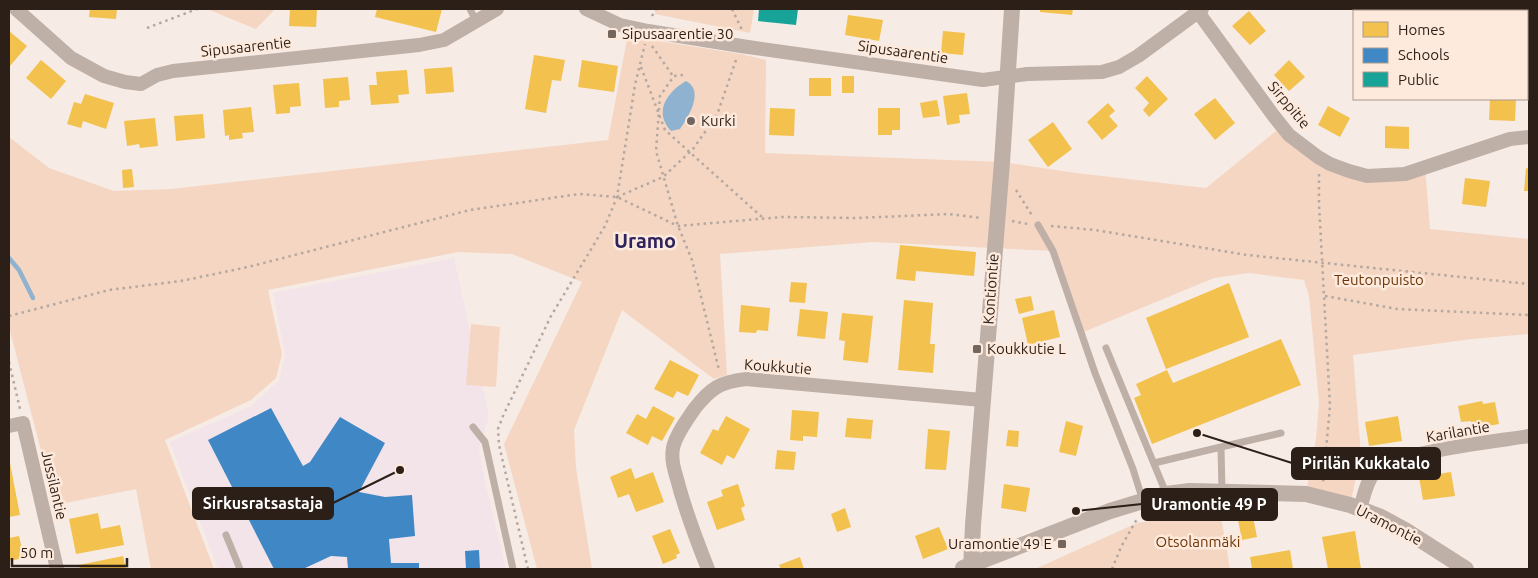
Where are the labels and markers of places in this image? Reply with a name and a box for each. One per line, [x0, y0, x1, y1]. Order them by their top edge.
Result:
place label: Sipusaarentie 30 [622, 25, 733, 42]
marker: Sipusaarentie 30 [606, 28, 618, 40]
place label: Kurki [701, 112, 736, 129]
marker: Kurki [685, 115, 697, 127]
place label: Koukkutie L [987, 340, 1066, 357]
marker: Koukkutie L [971, 343, 983, 355]
callout: Pirilän Kukkatalo [1292, 448, 1440, 479]
callout: Sirkusratsastaja [193, 488, 333, 519]
callout: Uramontie 49 P [1142, 489, 1277, 520]
place label: Uramontie 49 E [948, 535, 1052, 552]
marker: Uramontie 49 E [1056, 538, 1068, 550]

